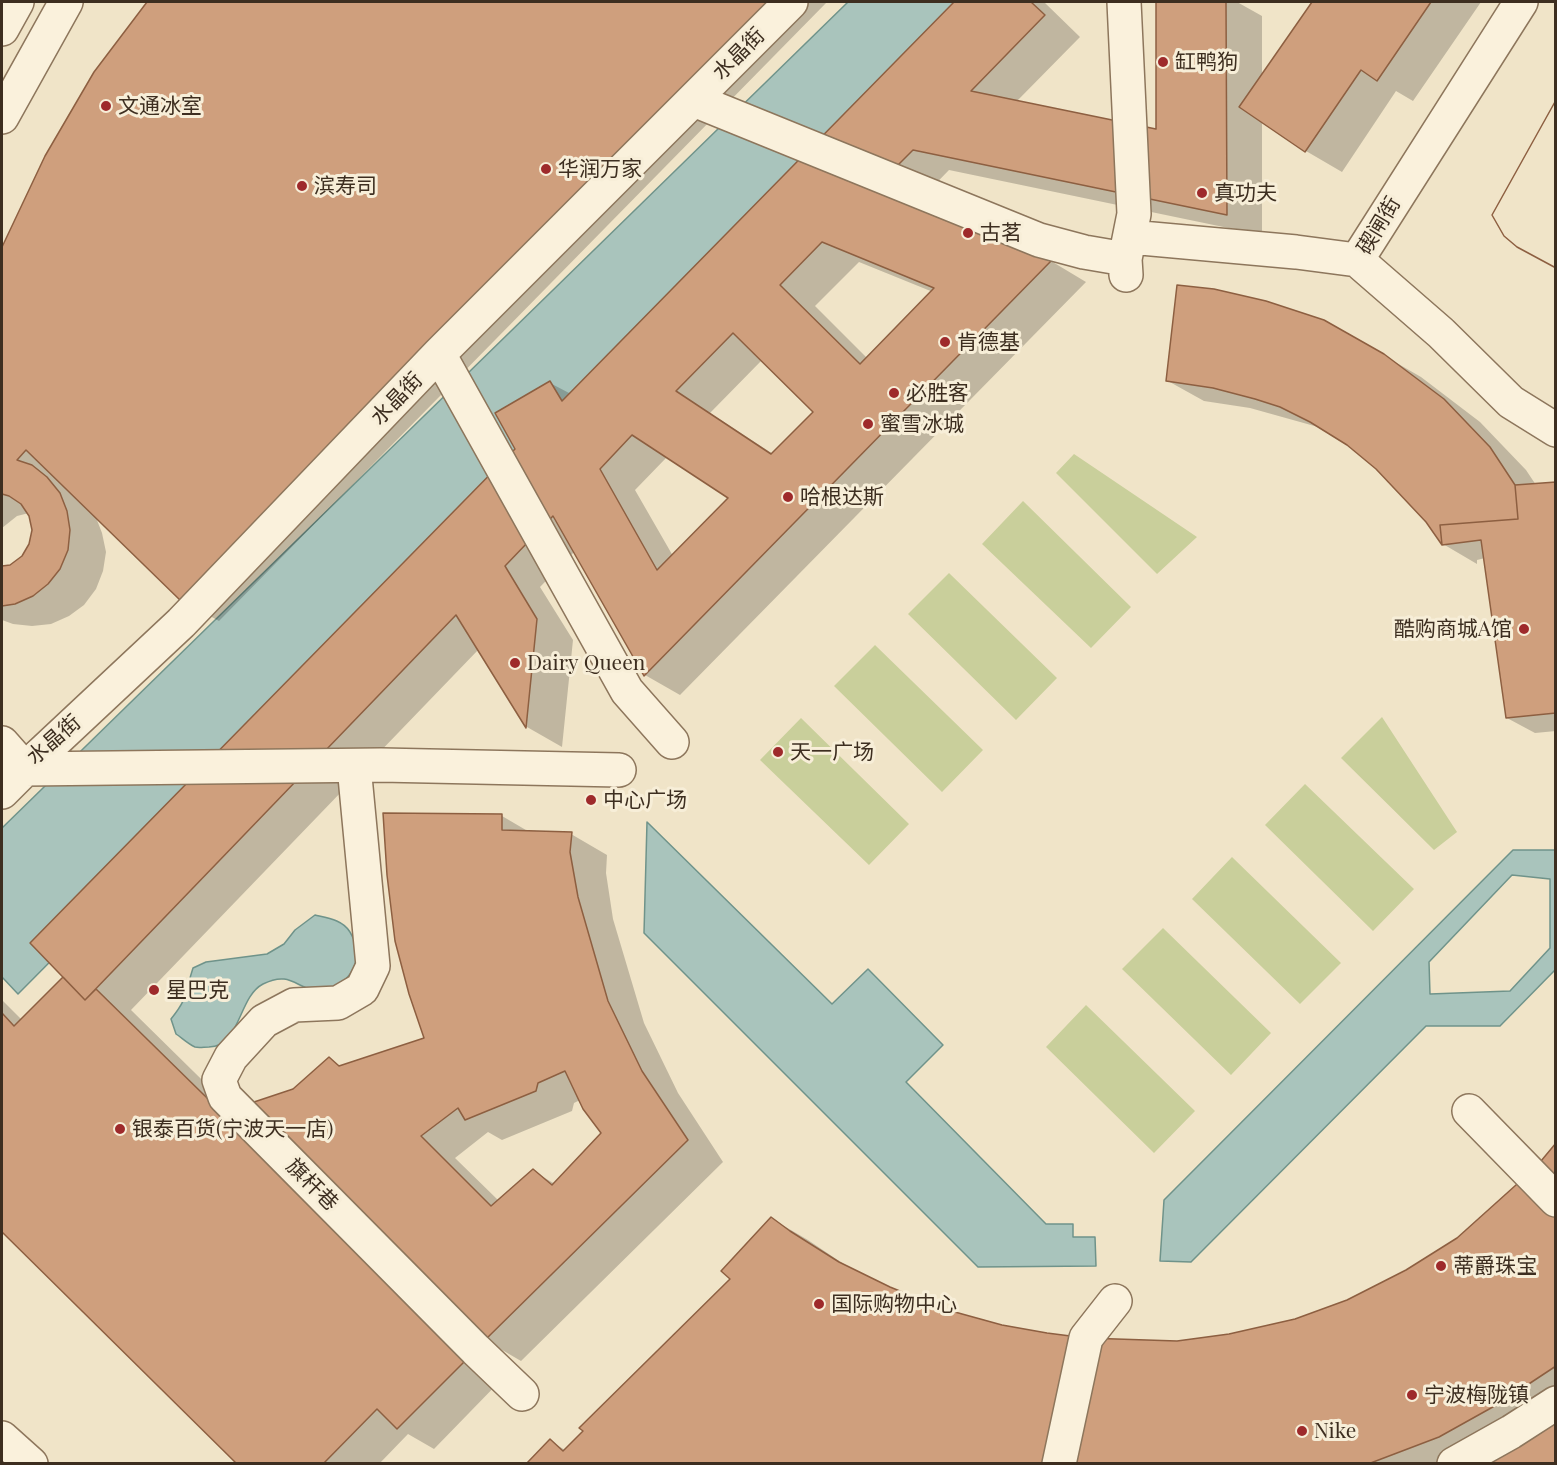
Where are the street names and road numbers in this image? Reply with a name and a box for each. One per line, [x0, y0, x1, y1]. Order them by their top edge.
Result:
street label: 水晶街 [708, 23, 770, 85]
street label: 碶闸街 [1352, 193, 1406, 259]
street label: 水晶街 [366, 368, 428, 430]
street label: 水晶街 [22, 710, 86, 770]
street label: 旗杆巷 [281, 1154, 343, 1216]

